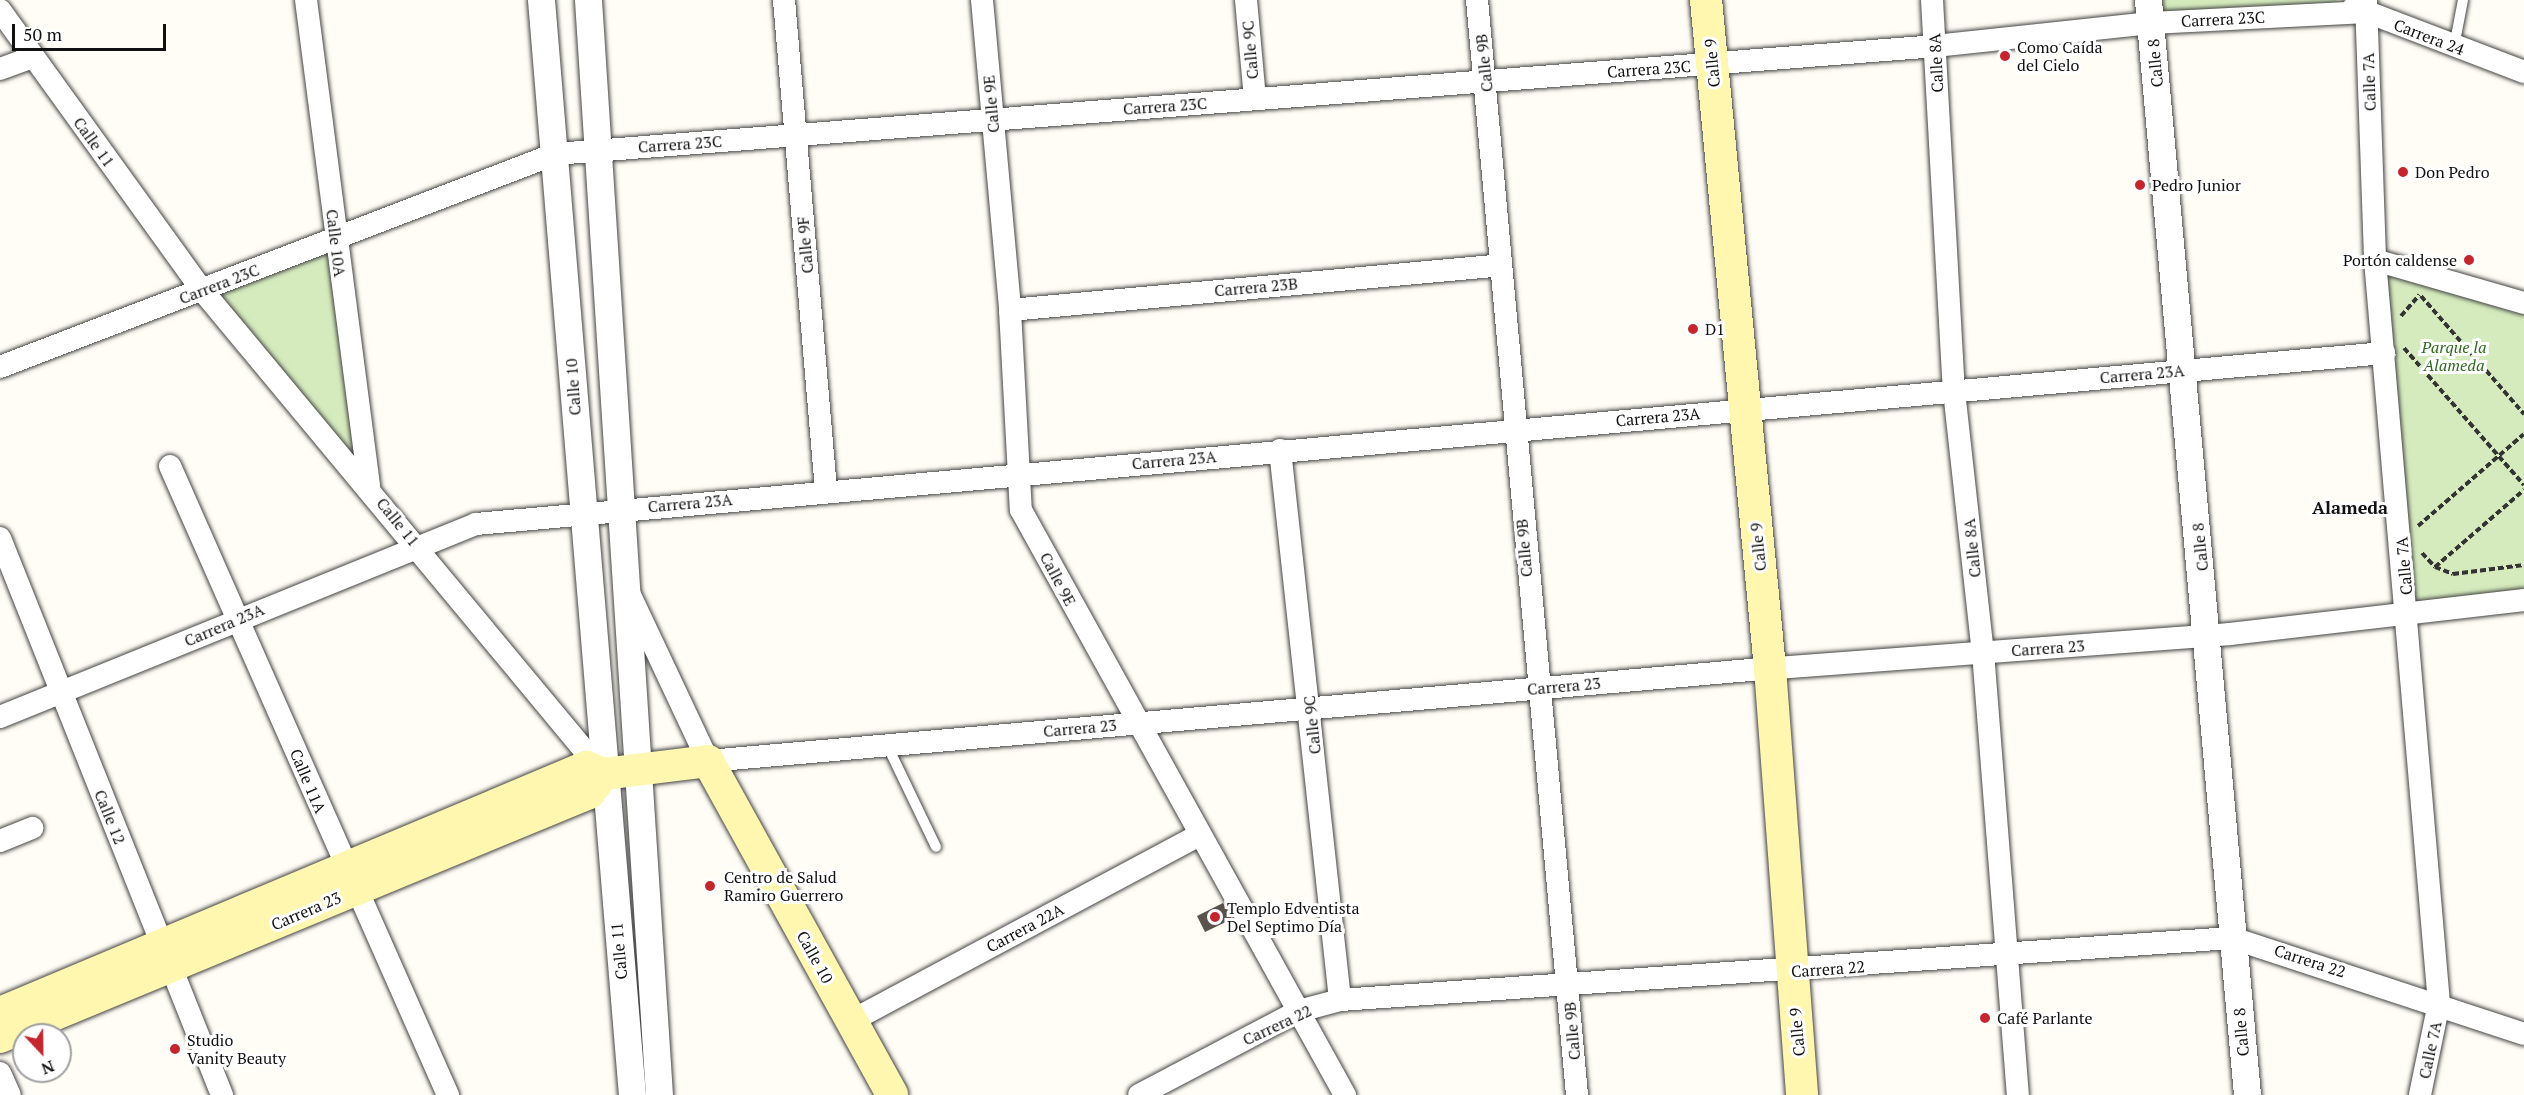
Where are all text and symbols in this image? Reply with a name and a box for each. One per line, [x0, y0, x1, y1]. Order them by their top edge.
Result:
street label: Carrera 23C [2180, 7, 2266, 31]
scale bar [15, 12, 170, 50]
street label: Carrera 24 [2391, 15, 2467, 59]
street label: Calle 9C [1238, 20, 1262, 80]
text: 50 m [23, 22, 62, 46]
street label: Calle 9B [1471, 33, 1497, 93]
street label: Calle 8A [1925, 33, 1947, 93]
place label: Como Caída del Cielo [2017, 37, 2102, 75]
street label: Calle 9 [1700, 38, 1724, 88]
street label: Calle 8 [2143, 38, 2167, 88]
marker: Como Caída del Cielo [1998, 49, 2012, 63]
street label: Calle 7A [2358, 52, 2380, 112]
street label: Carrera 23C [1606, 56, 1692, 82]
street label: Calle 9E [979, 74, 1003, 134]
street label: Carrera 23C [1122, 93, 1208, 119]
street label: Calle 11 [69, 113, 119, 171]
street label: Carrera 23C [637, 131, 723, 157]
place label: Don Pedro [2415, 162, 2490, 182]
marker: Don Pedro [2396, 165, 2410, 179]
place label: Pedro Junior [2152, 175, 2241, 195]
marker: Pedro Junior [2133, 178, 2147, 192]
street label: Calle 10A [322, 208, 350, 278]
street label: Calle 9F [793, 216, 817, 274]
place label: Portón caldense [2343, 250, 2457, 270]
marker: Portón caldense [2462, 253, 2476, 267]
street label: Carrera 23C [176, 260, 262, 308]
street label: Carrera 23B [1213, 274, 1299, 300]
place label: D1 [1705, 319, 1725, 339]
marker: D1 [1686, 322, 1700, 336]
park label: Parque la Alameda [2422, 337, 2486, 375]
street label: Calle 10 [561, 358, 585, 416]
street label: Carrera 23A [2099, 361, 2185, 387]
street label: Carrera 23A [1615, 404, 1701, 430]
street label: Carrera 23A [1131, 447, 1217, 473]
street label: Carrera 23A [647, 490, 733, 516]
street label: Calle 11 [373, 494, 423, 550]
district label: Alameda [2312, 496, 2388, 518]
street label: Calle 8A [1959, 517, 1985, 579]
street label: Calle 9B [1512, 518, 1536, 578]
street label: Calle 9 [1746, 522, 1770, 572]
street label: Calle 8 [2188, 522, 2212, 572]
street label: Calle 7A [2392, 536, 2416, 596]
street label: Calle 9E [1036, 549, 1080, 609]
street label: Carrera 23A [181, 600, 267, 650]
street label: Carrera 23 [2010, 636, 2086, 660]
street label: Carrera 23 [1526, 673, 1602, 699]
street label: Calle 9C [1299, 695, 1325, 755]
street label: Carrera 23 [1042, 715, 1118, 741]
street label: Calle 11A [286, 746, 330, 816]
street label: Calle 12 [90, 787, 130, 847]
place label: Centro de Salud Ramiro Guerrero [724, 867, 843, 905]
marker: Centro de Salud Ramiro Guerrero [701, 877, 719, 895]
street label: Carrera 23 [268, 888, 344, 934]
place label: Templo Edventista Del Septimo Día [1227, 898, 1360, 936]
street label: Carrera 22A [983, 900, 1067, 956]
marker: Templo Edventista Del Septimo Día [1208, 910, 1222, 924]
street label: Calle 11 [607, 922, 631, 980]
street label: Calle 10 [793, 927, 837, 987]
street label: Carrera 22 [2272, 940, 2348, 982]
street label: Carrera 22 [1790, 957, 1866, 981]
street label: Carrera 22 [1239, 1001, 1315, 1049]
street label: Calle 9B [1560, 1001, 1584, 1061]
street label: Calle 9 [1785, 1007, 1809, 1057]
street label: Calle 8 [2229, 1007, 2253, 1057]
place label: Café Parlante [1997, 1008, 2093, 1028]
marker: Café Parlante [1978, 1011, 1992, 1025]
street label: Calle 7A [2415, 1019, 2445, 1081]
north arrow [12, 1023, 72, 1083]
place label: Studio Vanity Beauty [187, 1030, 286, 1068]
marker: Studio Vanity Beauty [168, 1042, 182, 1056]
text: N [38, 1055, 58, 1080]

